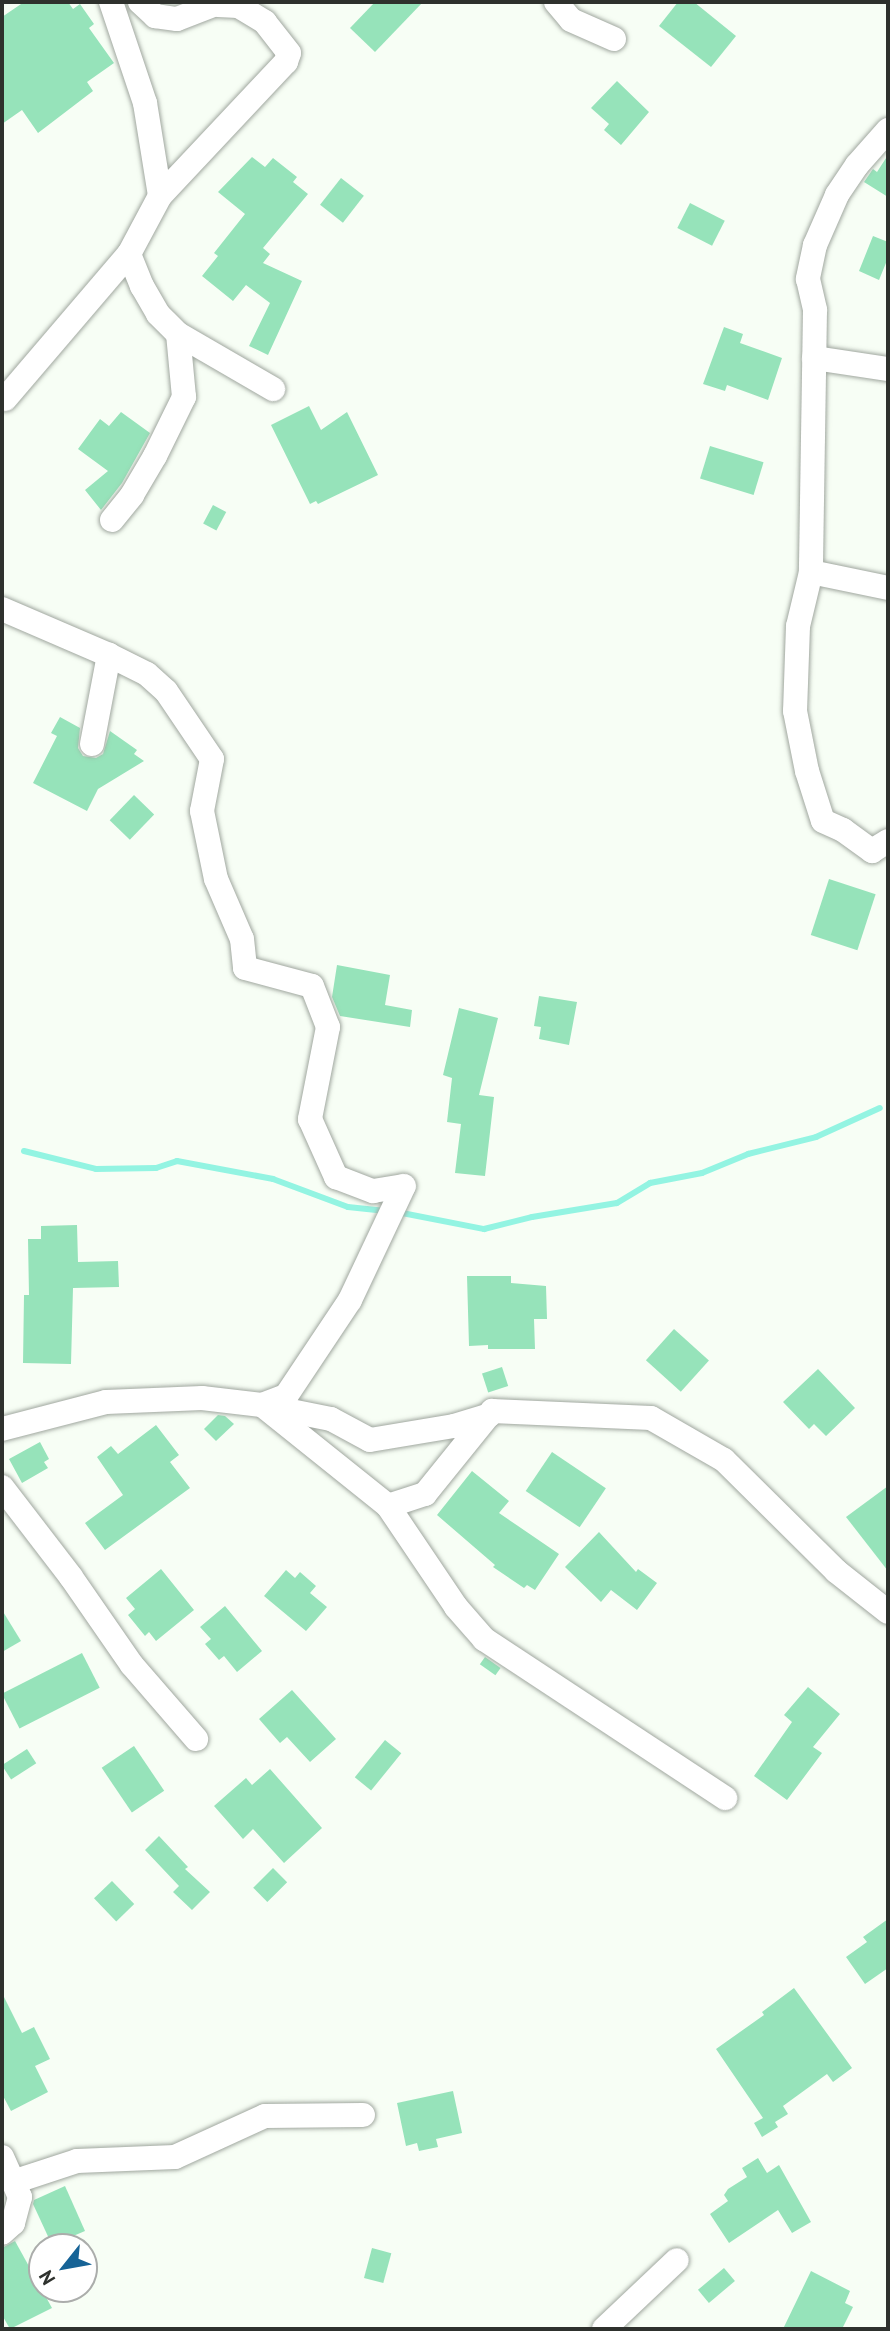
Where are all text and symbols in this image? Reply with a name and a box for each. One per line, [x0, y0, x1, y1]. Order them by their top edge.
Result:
north arrow [28, 2233, 98, 2303]
text: N [33, 2266, 60, 2289]

